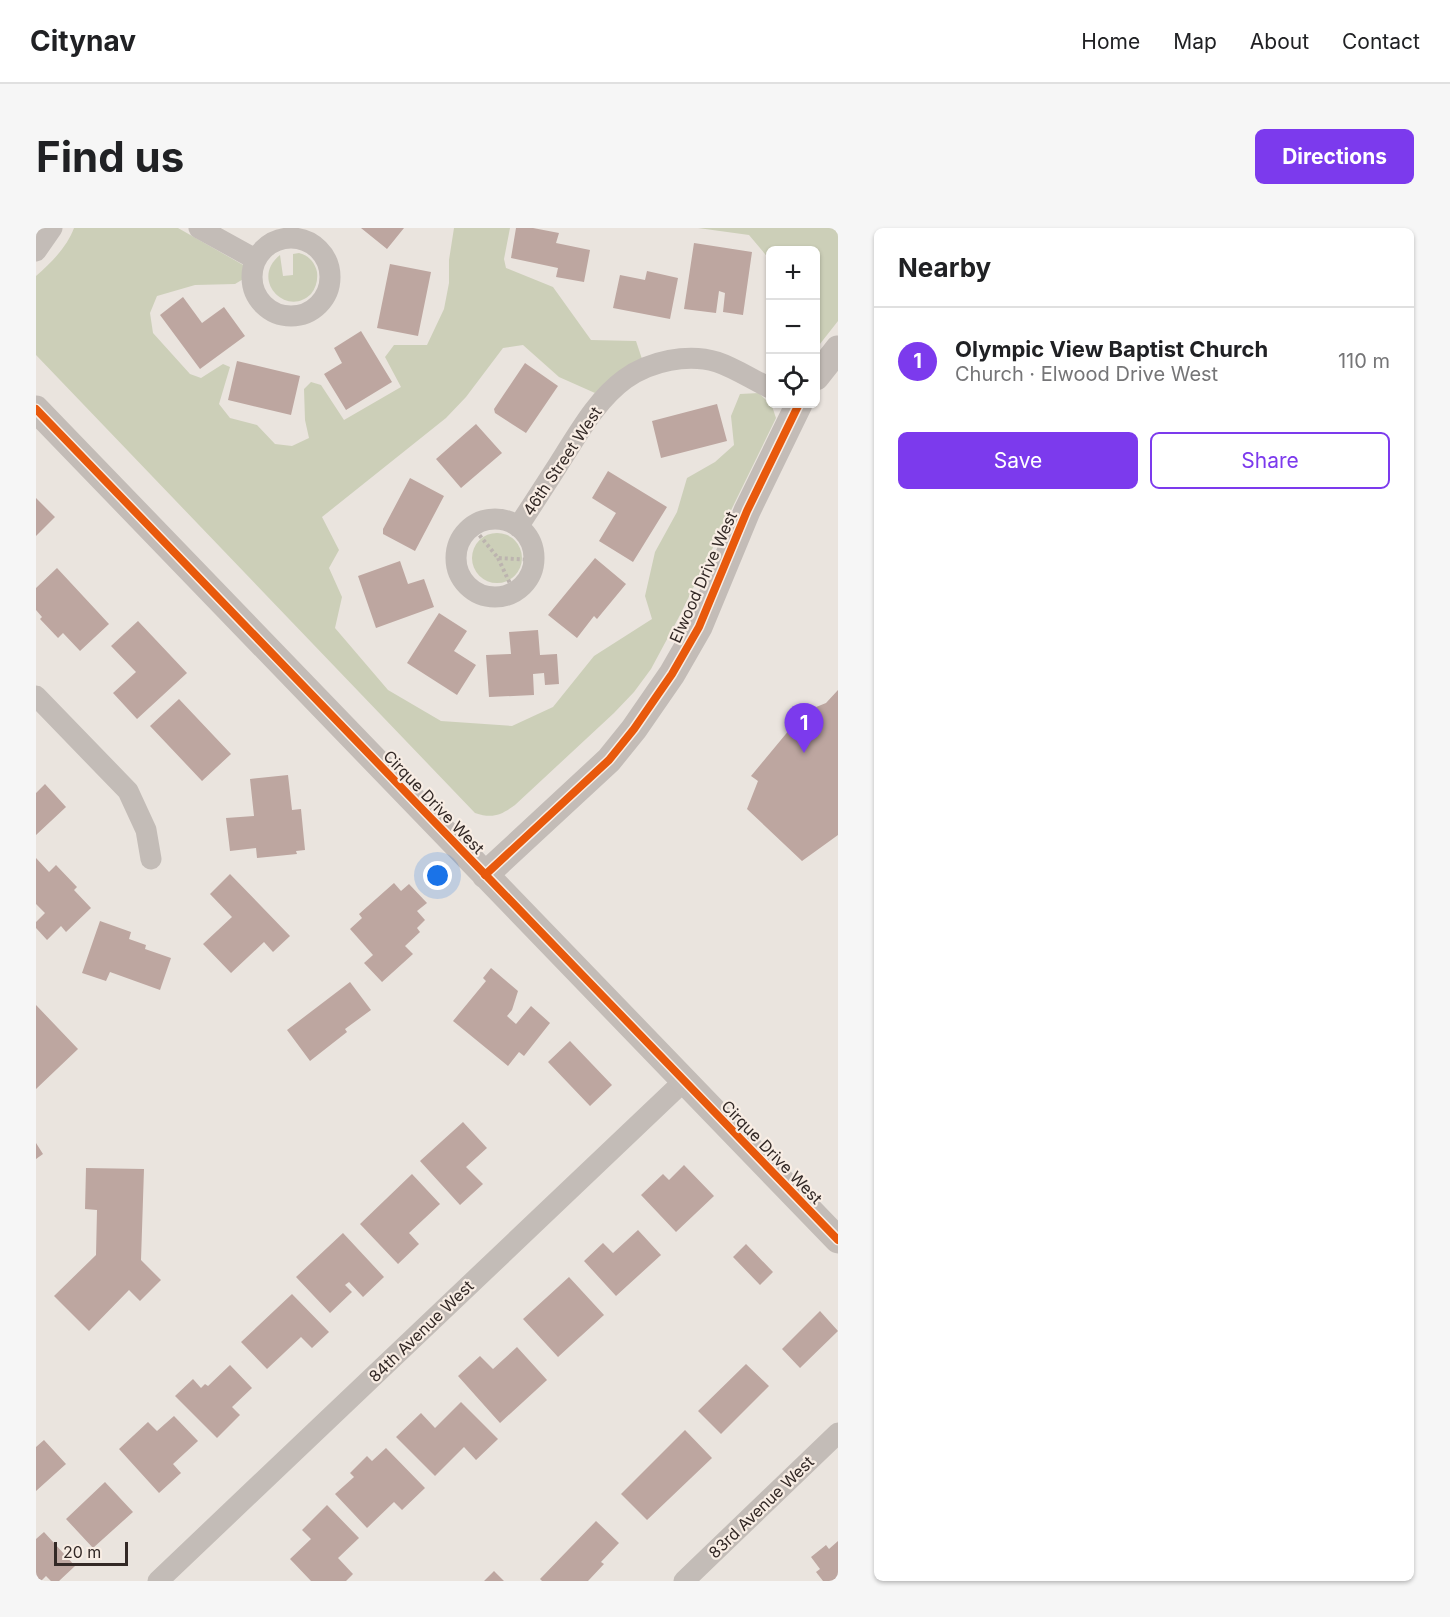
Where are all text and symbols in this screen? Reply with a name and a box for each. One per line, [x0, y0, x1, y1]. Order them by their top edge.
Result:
text: Citynav [30, 24, 136, 58]
text: Home [1081, 29, 1140, 54]
text: Map [1173, 29, 1217, 54]
text: About [1250, 29, 1309, 54]
text: Contact [1342, 29, 1420, 54]
button: Directions [1255, 129, 1414, 184]
text: Find us [36, 131, 184, 182]
map controls [766, 246, 820, 408]
button: + [766, 246, 820, 300]
text: Nearby [898, 252, 991, 283]
button: − [766, 300, 820, 354]
text: Olympic View Baptist Church [955, 336, 1268, 362]
text: 1 [913, 349, 922, 373]
text: 110 m [1338, 349, 1390, 373]
button: locate [766, 354, 820, 408]
text: Church · Elwood Drive West [955, 362, 1218, 386]
street label: 46th Street West [518, 403, 606, 519]
button: Save [898, 432, 1138, 489]
button: Share [1150, 432, 1390, 489]
street label: Elwood Drive West [665, 508, 741, 646]
pin: 1 [784, 704, 824, 753]
street label: Cirque Drive West [379, 746, 489, 858]
your location [423, 861, 452, 890]
street label: Cirque Drive West [717, 1096, 827, 1208]
street label: 84th Avenue West [364, 1276, 478, 1386]
street label: 83rd Avenue West [704, 1452, 818, 1562]
scale bar [54, 1539, 128, 1566]
text: 20 m [63, 1542, 101, 1562]

